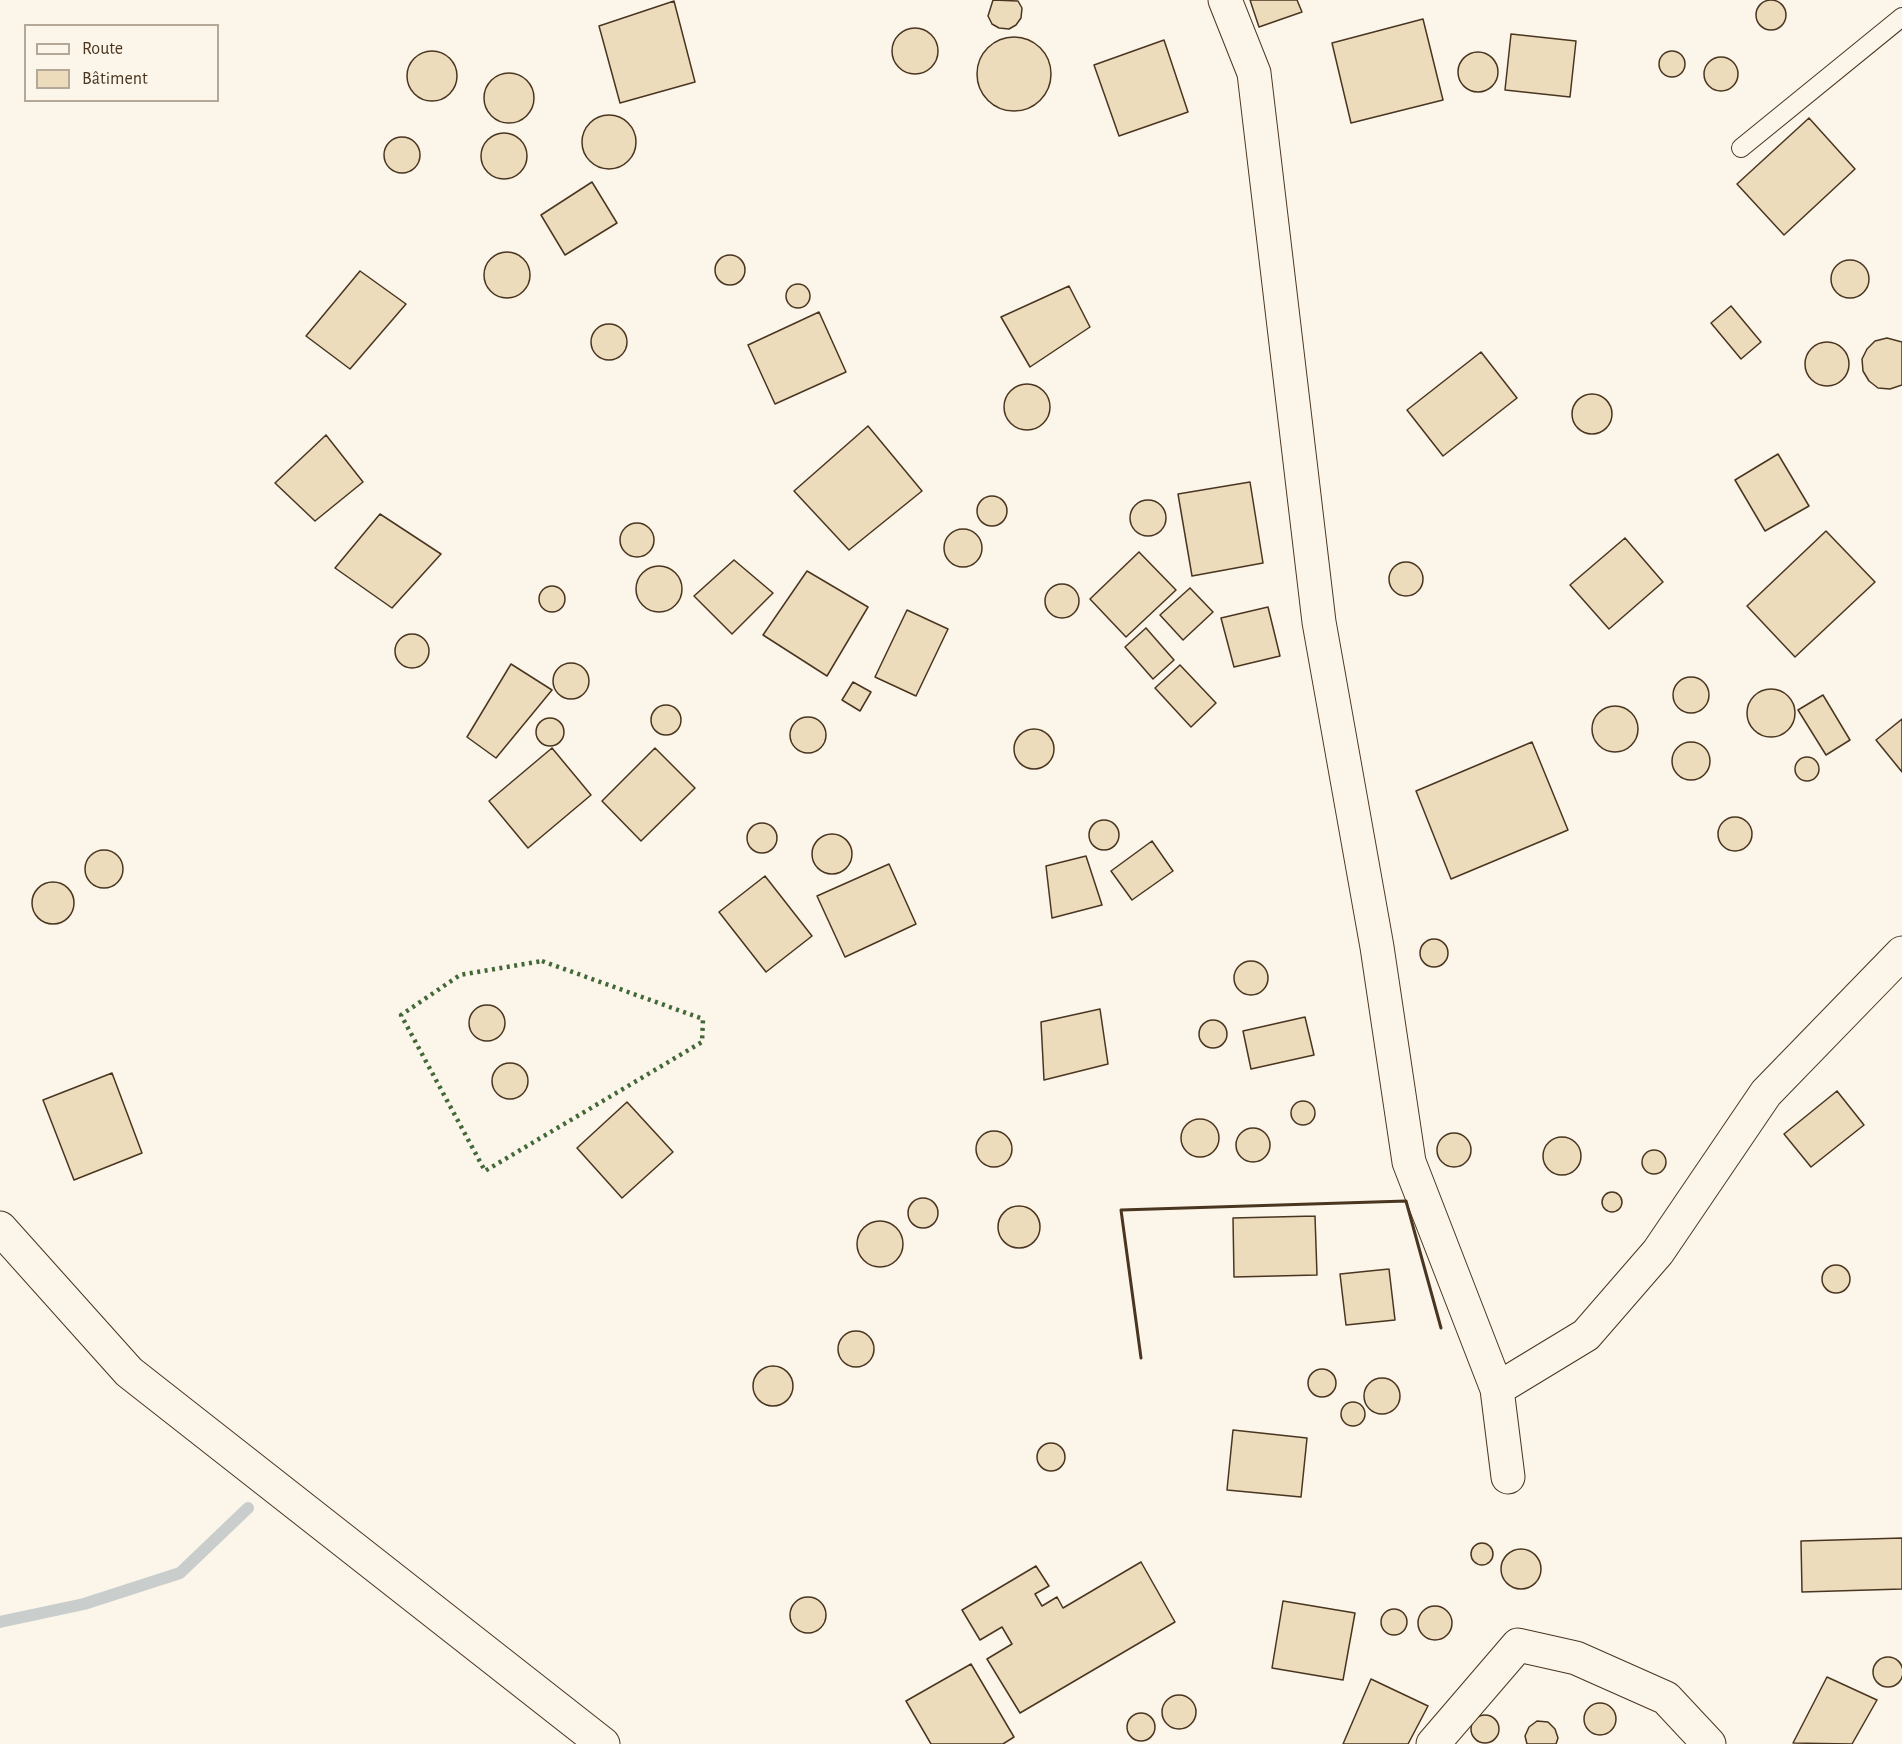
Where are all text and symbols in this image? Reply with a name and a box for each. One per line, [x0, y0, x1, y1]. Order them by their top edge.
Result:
legend [24, 24, 219, 102]
text: Route [82, 40, 123, 58]
text: Bâtiment [82, 70, 148, 88]

